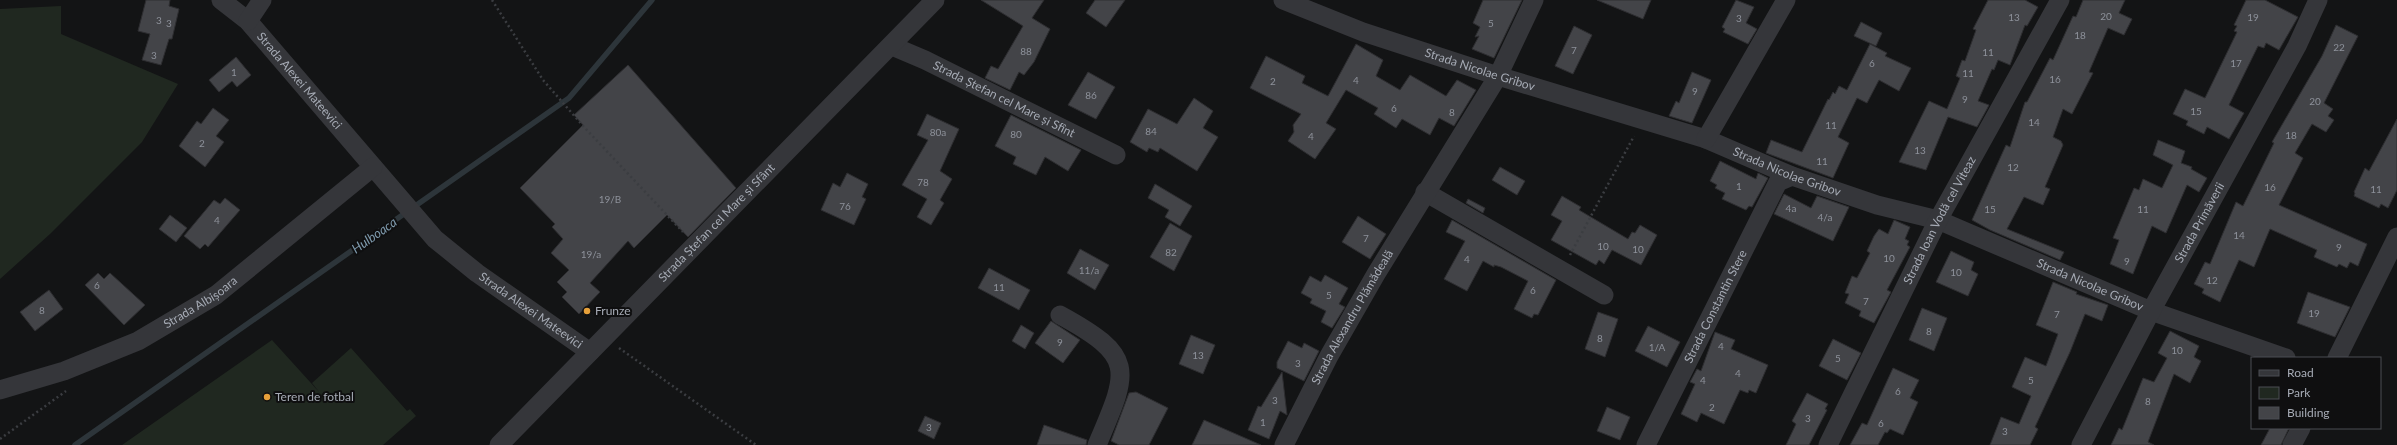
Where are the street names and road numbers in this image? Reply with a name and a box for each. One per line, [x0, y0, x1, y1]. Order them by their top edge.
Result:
street label: Strada Alexei Mateevici [254, 29, 345, 132]
street label: Strada Nicolae Gribov [1423, 45, 1538, 94]
street label: Strada Ștefan cel Mare și Sfînt [931, 57, 1078, 141]
street label: Strada Nicolae Gribov [1731, 144, 1844, 199]
street label: Strada Ioan Vodă cel Viteaz [1900, 153, 1979, 286]
street label: Strada Ștefan cel Mare și Sfânt [655, 160, 778, 285]
street label: Strada Primăverii [2171, 180, 2227, 265]
street label: Strada Alexandru Plămădeală [1308, 247, 1396, 387]
street label: Strada Constantin Stere [1680, 247, 1750, 365]
street label: Strada Nicolae Gribov [2034, 255, 2147, 314]
street label: Strada Alexei Mateevici [476, 269, 586, 352]
street label: Strada Albișoara [161, 273, 240, 331]

